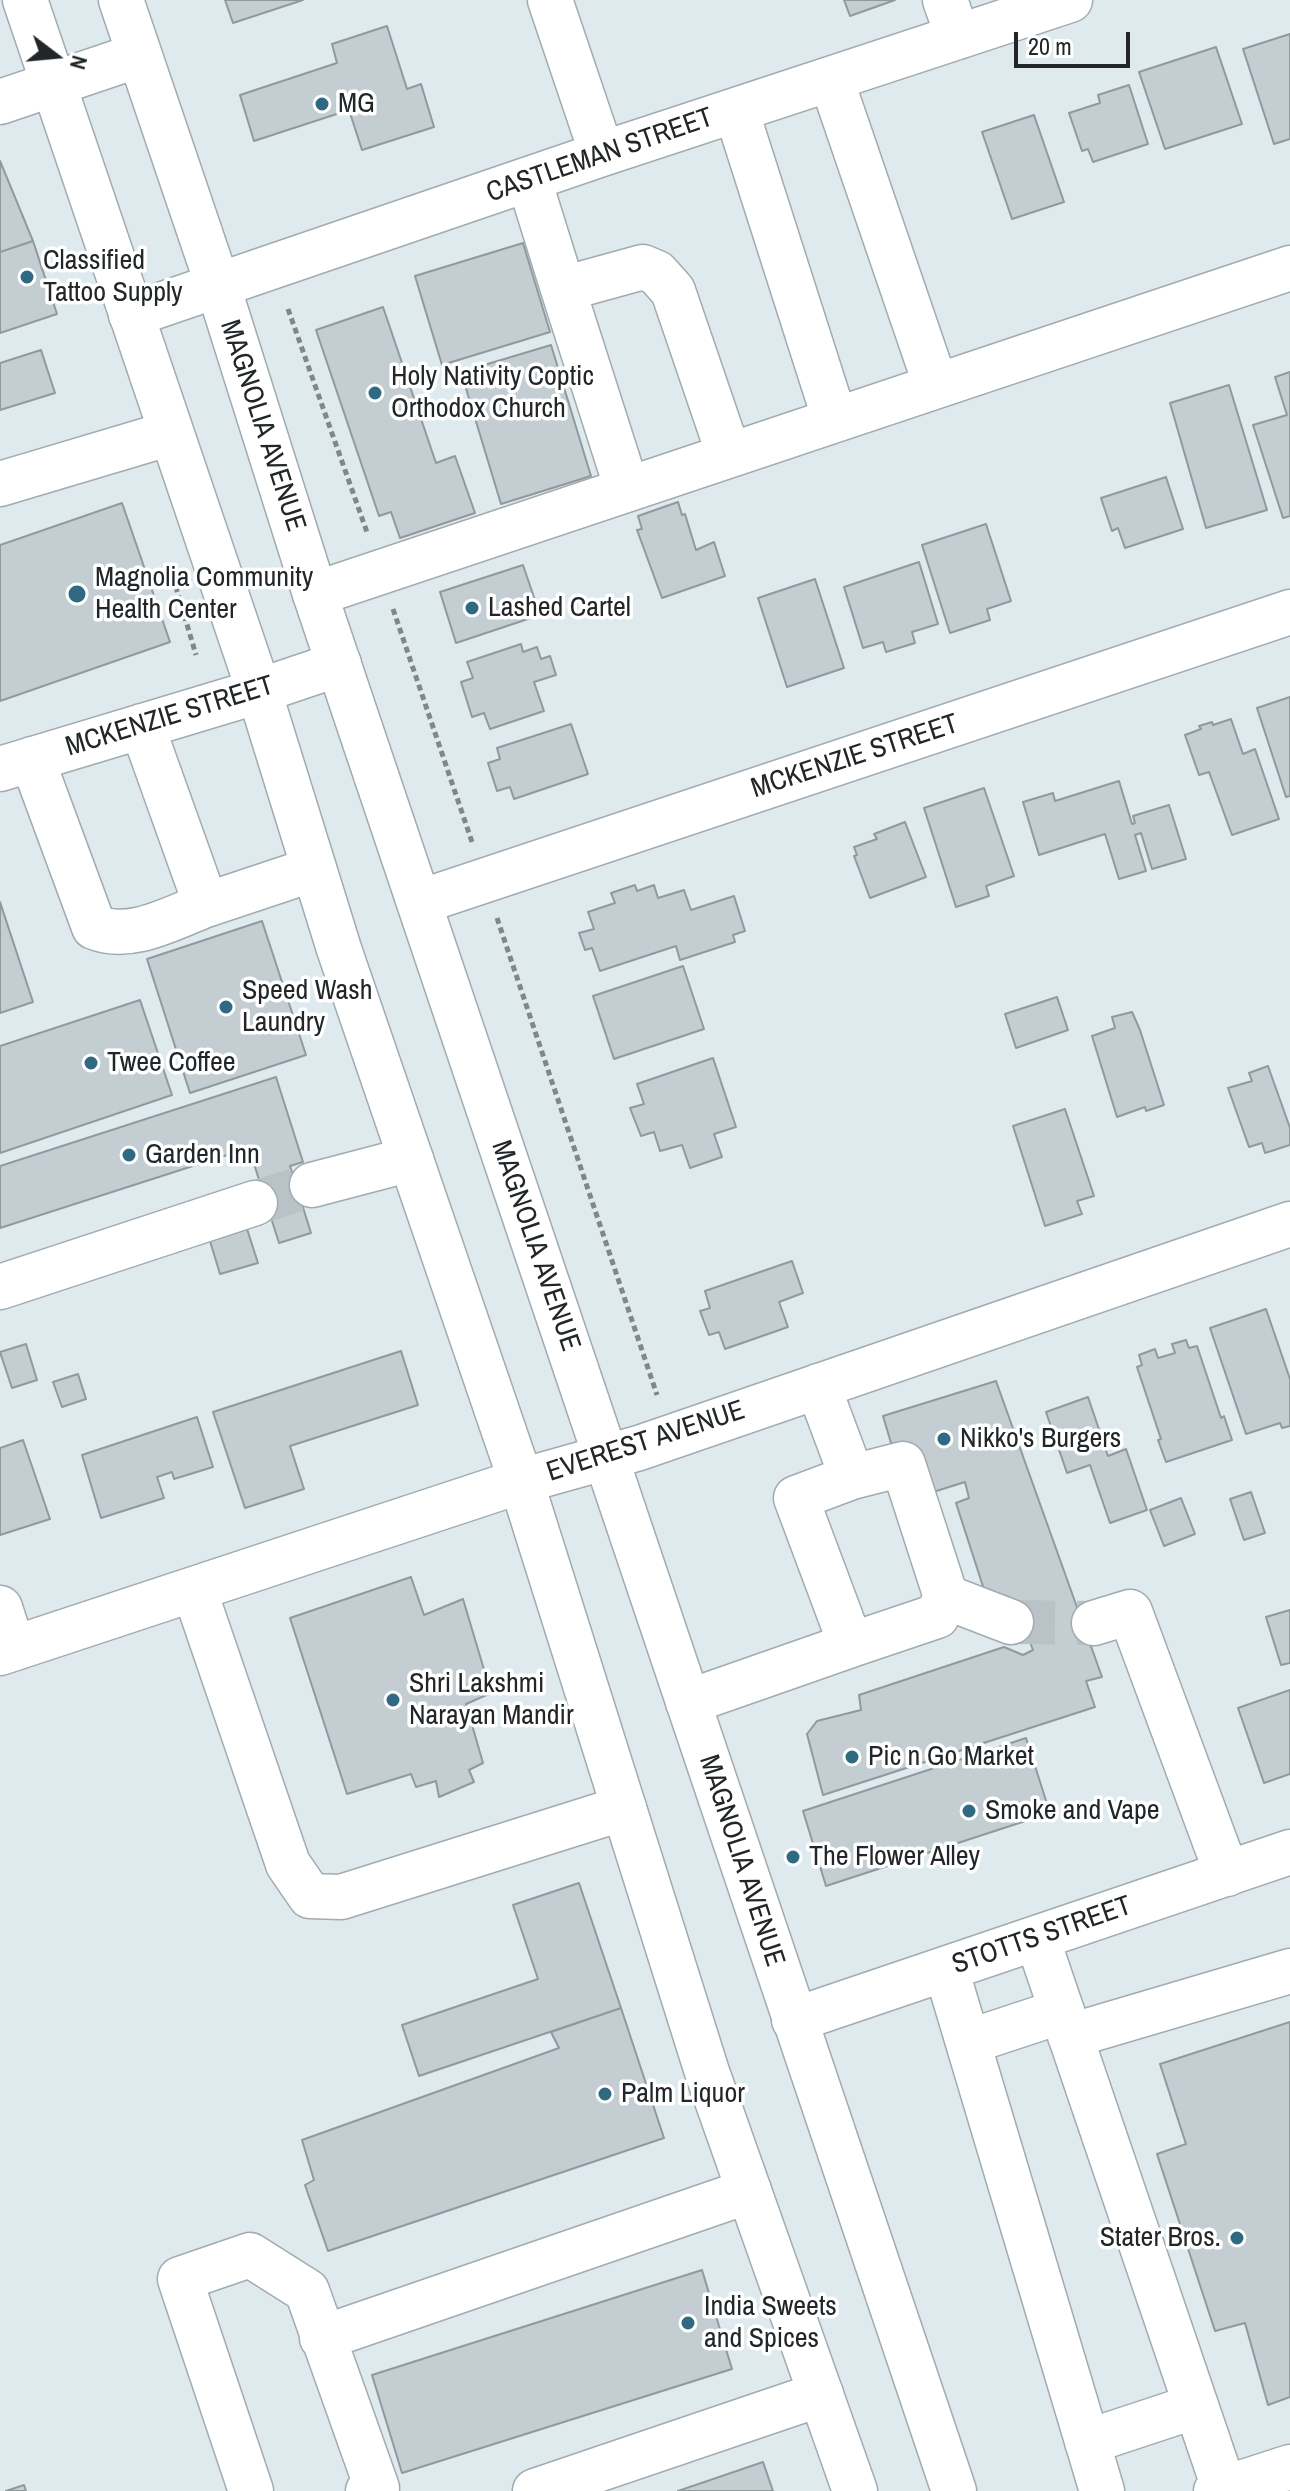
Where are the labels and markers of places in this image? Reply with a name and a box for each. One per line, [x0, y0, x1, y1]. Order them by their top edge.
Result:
place label: MG [338, 87, 375, 121]
marker: MG [313, 95, 331, 113]
place label: Classified Tattoo Supply [43, 244, 183, 310]
marker: Classified Tattoo Supply [18, 268, 36, 286]
place label: Holy Nativity Coptic Orthodox Church [391, 360, 594, 426]
marker: Holy Nativity Coptic Orthodox Church [366, 384, 384, 402]
place label: Magnolia Community Health Center [95, 561, 313, 627]
marker: Magnolia Community Health Center [66, 583, 88, 605]
place label: Lashed Cartel [488, 591, 631, 625]
marker: Lashed Cartel [463, 599, 481, 617]
place label: Speed Wash Laundry [242, 974, 373, 1040]
marker: Speed Wash Laundry [217, 998, 235, 1016]
place label: Twee Coffee [107, 1046, 236, 1080]
marker: Twee Coffee [82, 1054, 100, 1072]
place label: Garden Inn [145, 1138, 260, 1172]
marker: Garden Inn [120, 1146, 138, 1164]
place label: Nikko's Burgers [960, 1422, 1121, 1456]
marker: Nikko's Burgers [935, 1430, 953, 1448]
place label: Shri Lakshmi Narayan Mandir [409, 1667, 574, 1733]
marker: Shri Lakshmi Narayan Mandir [384, 1691, 402, 1709]
place label: Pic n Go Market [868, 1740, 1034, 1774]
marker: Pic n Go Market [843, 1748, 861, 1766]
place label: Smoke and Vape [985, 1794, 1159, 1828]
marker: Smoke and Vape [960, 1802, 978, 1820]
place label: The Flower Alley [809, 1840, 980, 1874]
marker: The Flower Alley [784, 1848, 802, 1866]
place label: Palm Liquor [621, 2077, 745, 2111]
marker: Palm Liquor [596, 2085, 614, 2103]
place label: Stater Bros. [1100, 2221, 1221, 2255]
marker: Stater Bros. [1228, 2229, 1246, 2247]
place label: India Sweets and Spices [704, 2290, 837, 2356]
marker: India Sweets and Spices [679, 2314, 697, 2332]

